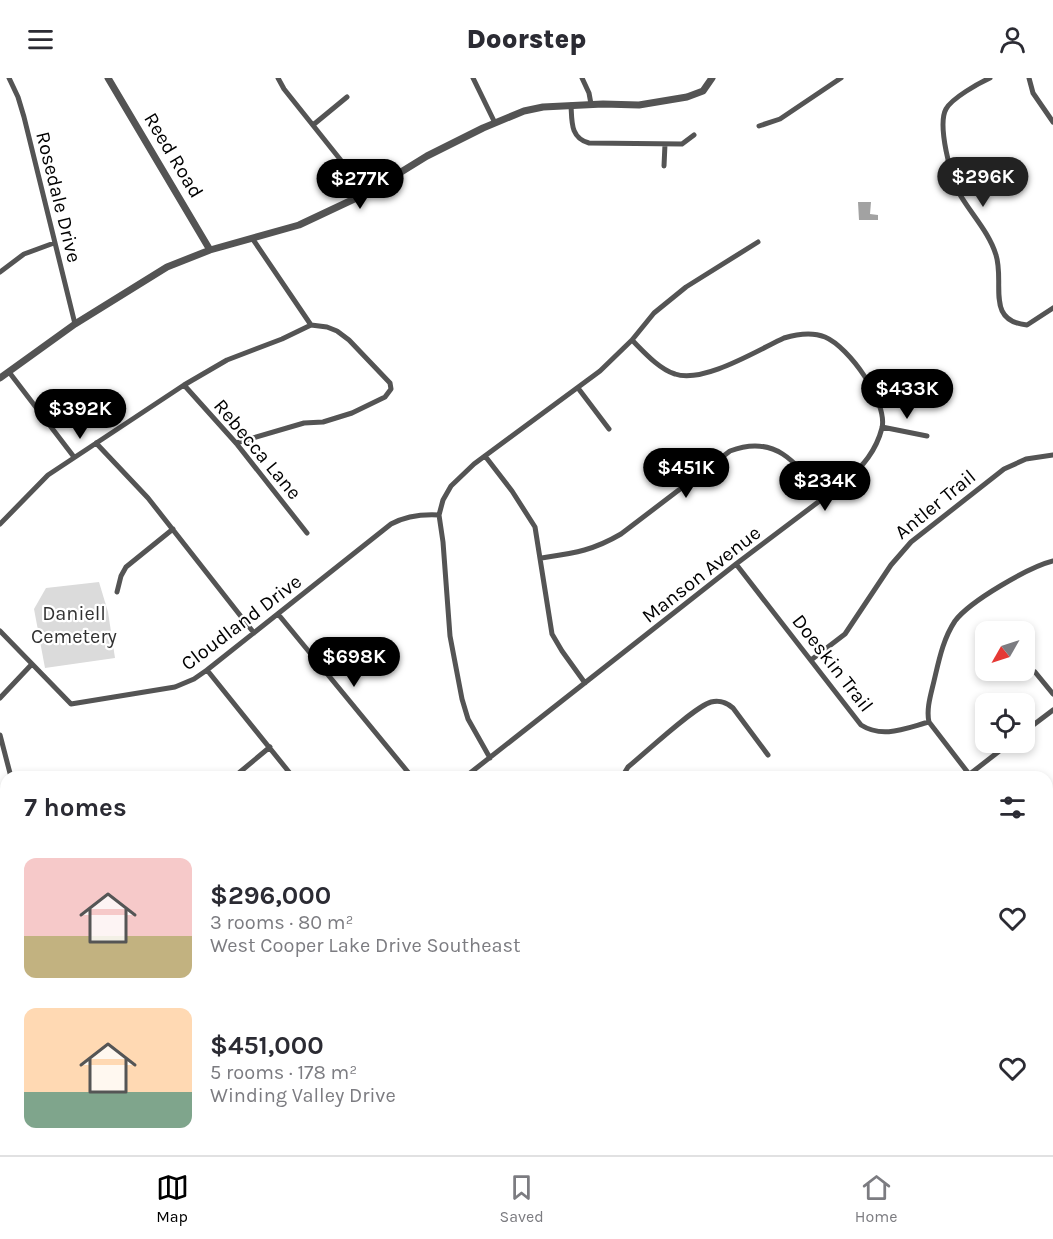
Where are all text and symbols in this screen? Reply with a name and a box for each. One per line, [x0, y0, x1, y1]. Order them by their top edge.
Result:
icon: menu [24, 23, 57, 56]
text: Doorstep [467, 23, 586, 55]
icon: person [996, 23, 1029, 56]
street label: Reed Road [139, 108, 208, 202]
street label: Rosedale Drive [31, 129, 86, 265]
pin: $296K [941, 157, 1025, 208]
pin: $277K [318, 159, 402, 210]
text: $296K [951, 165, 1015, 188]
text: $277K [331, 167, 389, 190]
pin: $433K [865, 369, 949, 420]
text: $433K [875, 377, 939, 400]
pin: $392K [38, 389, 122, 440]
street label: Rebecca Lane [209, 395, 306, 504]
text: $392K [48, 397, 112, 420]
pin: $451K [644, 448, 728, 499]
text: $451K [657, 456, 715, 479]
pin: $234K [783, 461, 867, 512]
street label: Antler Trail [890, 465, 980, 544]
text: $234K [793, 469, 857, 492]
street label: Manson Avenue [637, 521, 765, 628]
street label: Cloudland Drive [177, 570, 306, 675]
park label: Daniell Cemetery [31, 602, 117, 648]
street label: Doeskin Trail [787, 610, 878, 717]
north arrow [975, 621, 1035, 681]
map controls [975, 621, 1035, 753]
pin: $698K [312, 637, 396, 688]
text: $698K [322, 645, 386, 668]
button: locate [975, 693, 1035, 753]
icon: filters [996, 791, 1029, 824]
text: 7 homes [24, 792, 127, 823]
text: $296,000 [210, 880, 331, 911]
icon: home [72, 882, 144, 954]
icon: heart [996, 902, 1029, 935]
text: 3 rooms · 80 m² [210, 911, 354, 934]
text: West Cooper Lake Drive Southeast [210, 934, 521, 957]
text: $451,000 [210, 1030, 324, 1061]
icon: home [72, 1032, 144, 1104]
icon: heart [996, 1052, 1029, 1085]
text: 5 rooms · 178 m² [210, 1061, 357, 1084]
text: Winding Valley Drive [210, 1084, 396, 1107]
tab: Map [156, 1171, 189, 1226]
tab: Saved [500, 1171, 544, 1226]
tab: Home [855, 1171, 897, 1226]

